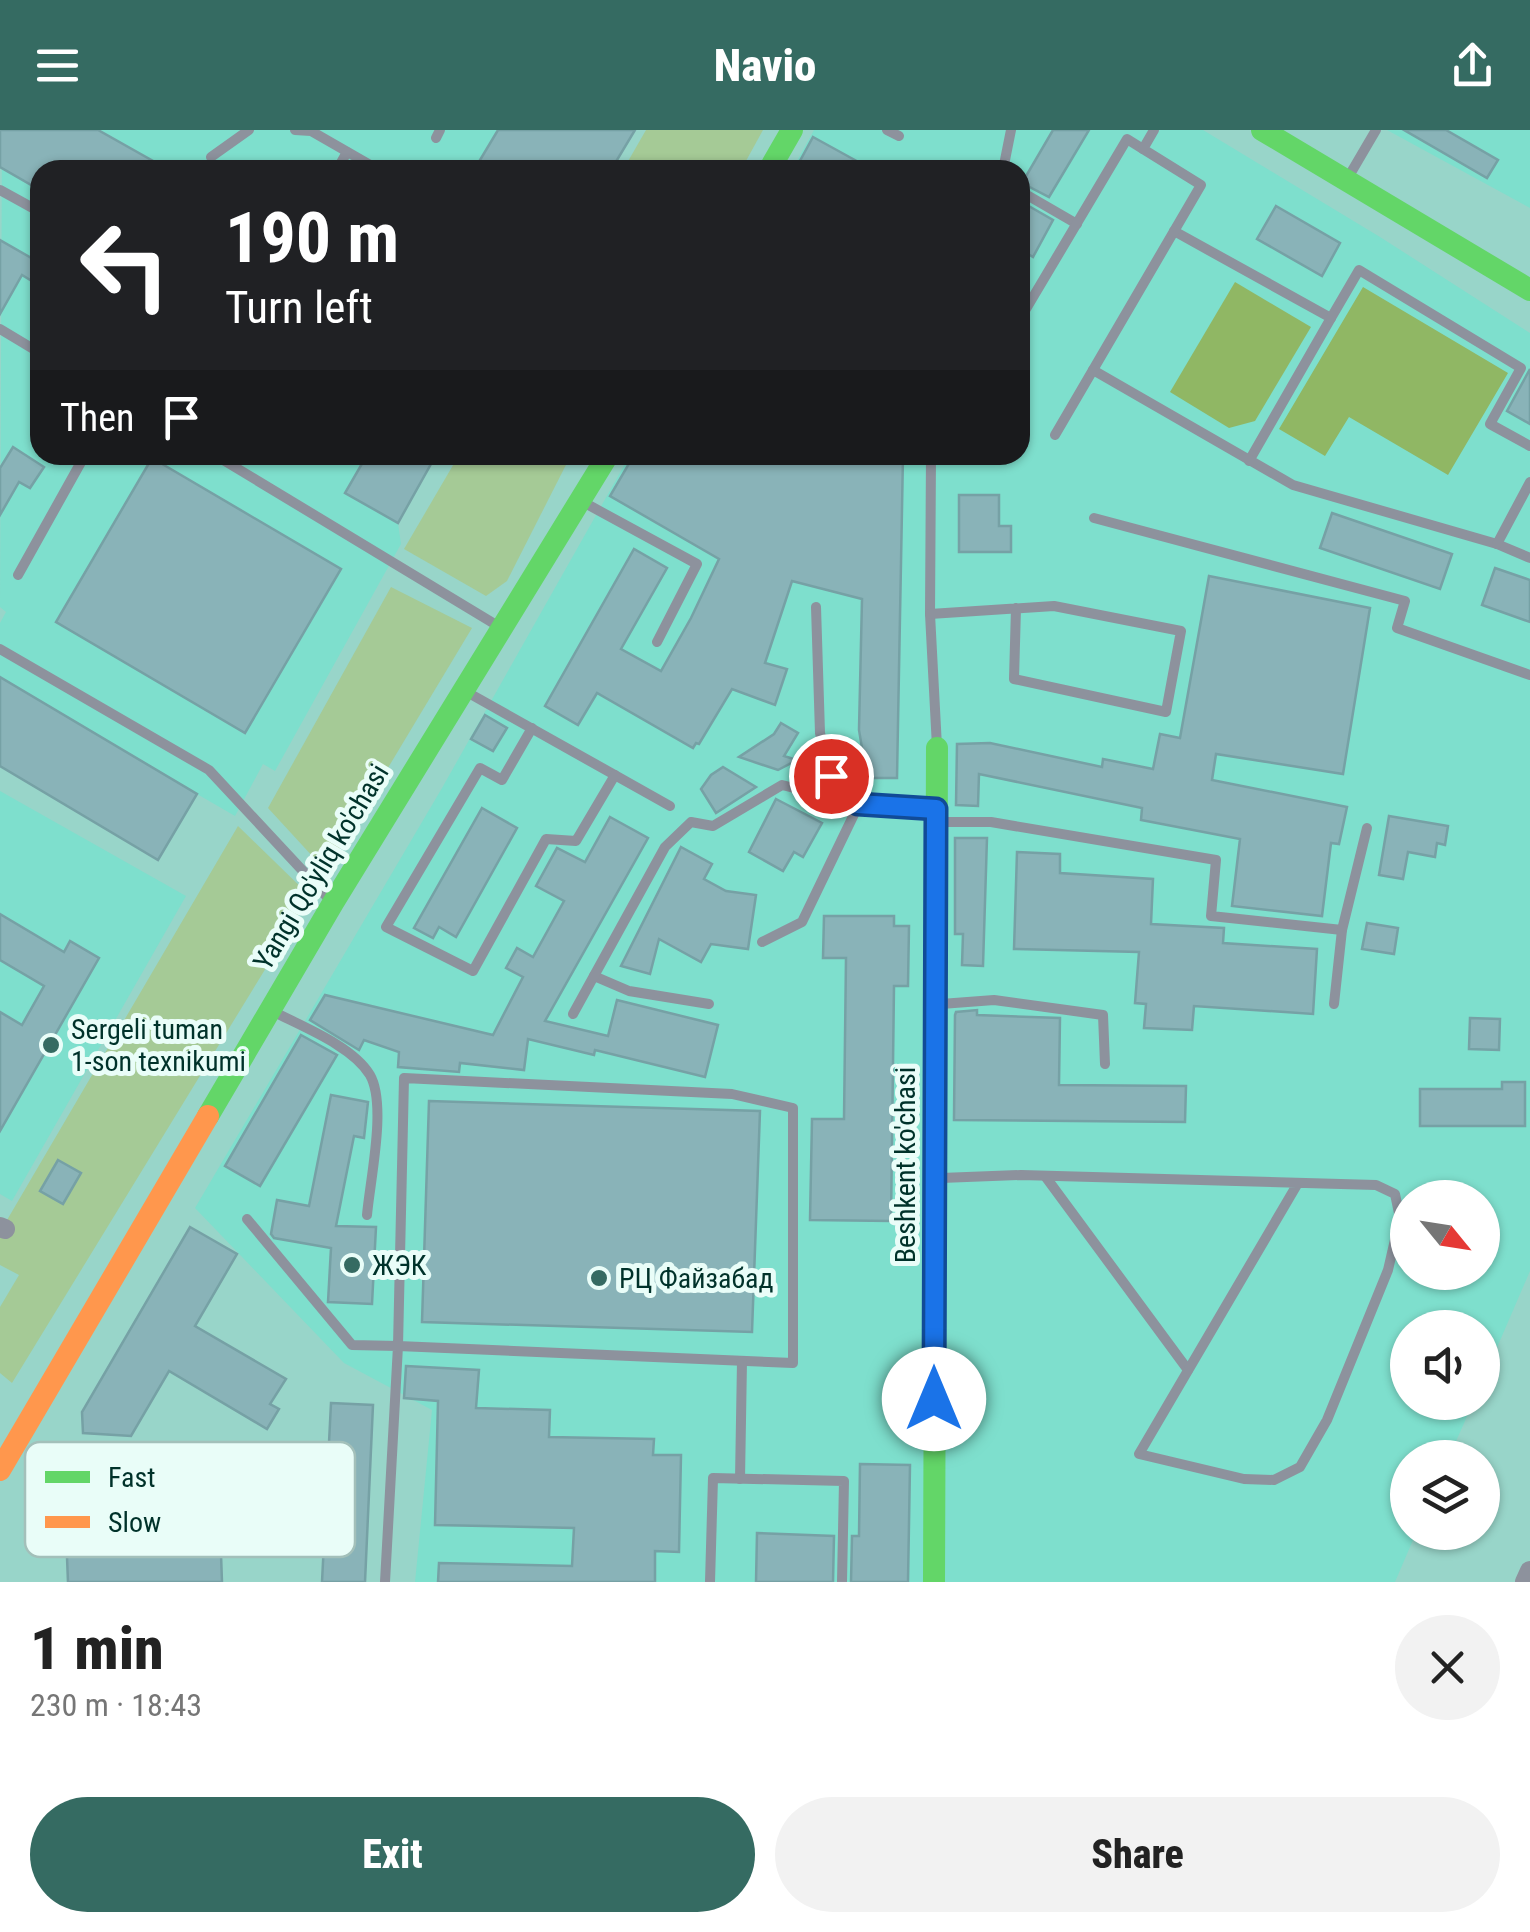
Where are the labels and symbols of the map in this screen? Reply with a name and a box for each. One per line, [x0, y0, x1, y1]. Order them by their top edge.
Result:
pin [789, 734, 874, 819]
street label: Yangi Qo'yliq ko'chasi [247, 758, 395, 976]
place label: Sergeli tuman 1-son texnikumi [71, 1013, 246, 1078]
marker: Sergeli tuman 1-son texnikumi [40, 1034, 62, 1056]
street label: Beshkent ko'chasi [889, 1067, 922, 1263]
north arrow [1390, 1180, 1500, 1290]
place label: ЖЭК [372, 1249, 427, 1282]
marker: ЖЭК [341, 1254, 363, 1276]
place label: РЦ Файзабад [619, 1262, 773, 1295]
marker: РЦ Файзабад [588, 1267, 610, 1289]
position arrow [882, 1347, 986, 1451]
legend [25, 1442, 355, 1557]
text: Fast [108, 1461, 155, 1494]
text: Slow [108, 1506, 161, 1539]

